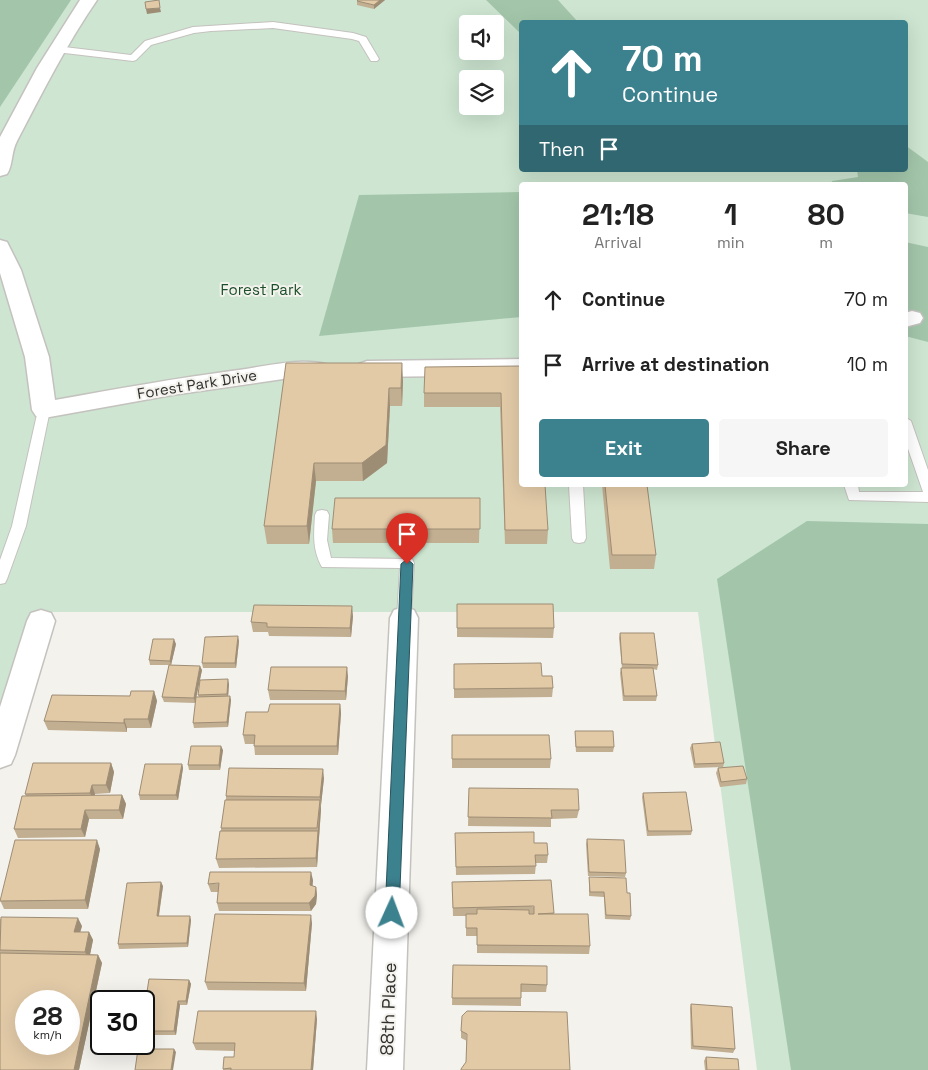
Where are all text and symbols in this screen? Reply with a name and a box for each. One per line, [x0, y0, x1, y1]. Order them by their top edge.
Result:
map controls [459, 15, 504, 115]
button: sound [459, 15, 504, 60]
text: 70 m [622, 37, 703, 81]
icon: ahead [539, 40, 604, 105]
button: layers [459, 70, 504, 115]
text: Continue [622, 80, 718, 108]
icon: arrive [595, 135, 623, 163]
text: Then [539, 137, 585, 162]
text: 21:18 [582, 195, 654, 234]
text: 1 [724, 195, 737, 234]
text: 80 [807, 195, 845, 234]
text: Arrival [594, 232, 642, 253]
text: min [717, 232, 744, 253]
text: m [819, 232, 833, 253]
park label: Forest Park [220, 280, 302, 299]
icon: ahead [539, 286, 567, 314]
text: Continue [582, 287, 665, 312]
text: 70 m [844, 287, 888, 312]
icon: arrive [539, 351, 567, 379]
text: Arrive at destination [582, 352, 770, 377]
text: 10 m [847, 352, 888, 377]
street label: Forest Park Drive [136, 365, 258, 403]
button: Exit [539, 419, 709, 477]
button: Share [719, 419, 888, 477]
pin [386, 513, 428, 564]
icon: arrive [393, 520, 421, 548]
position arrow [365, 886, 417, 938]
street label: 88th Place [375, 962, 401, 1056]
speed limit sign: 30 [90, 990, 155, 1055]
text: 28 [33, 1000, 62, 1032]
text: km/h [33, 1027, 62, 1043]

